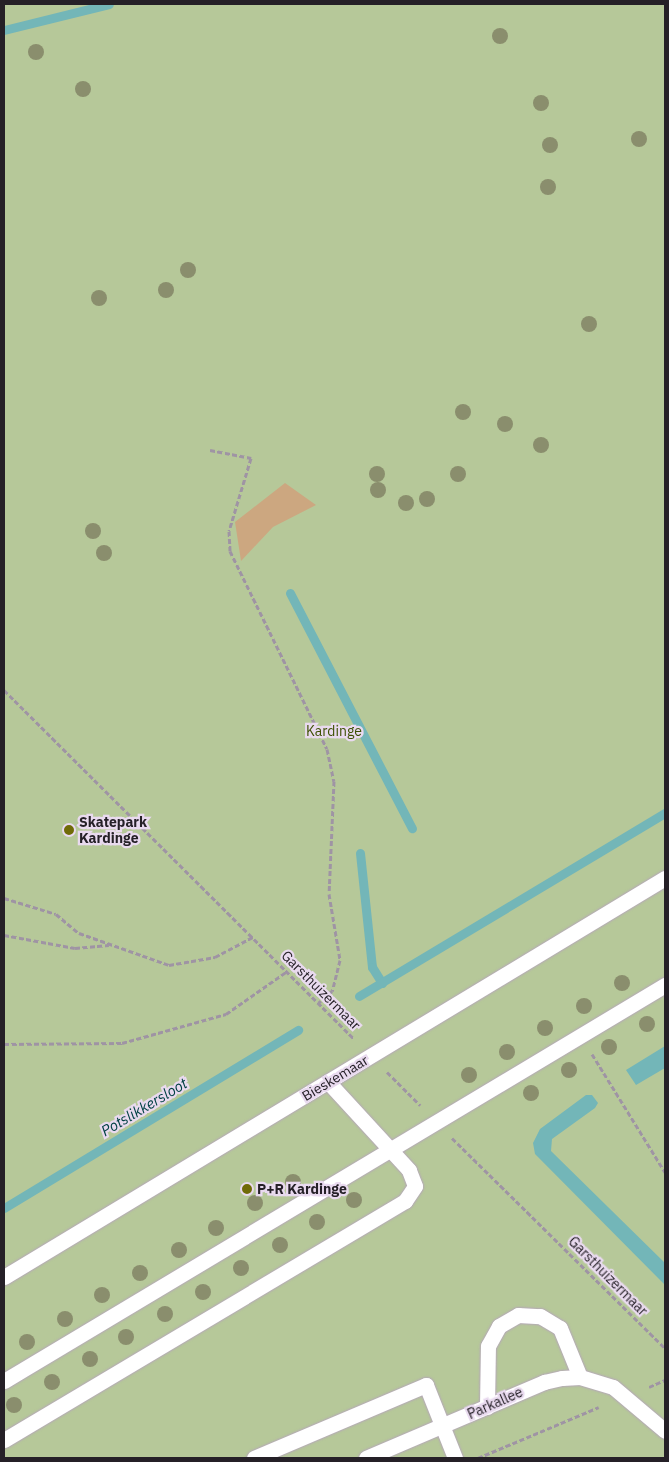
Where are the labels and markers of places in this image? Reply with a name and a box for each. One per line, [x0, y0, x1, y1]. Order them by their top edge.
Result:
place label: Skatepark Kardinge [79, 814, 147, 846]
marker: Skatepark Kardinge [63, 824, 75, 836]
place label: P+R Kardinge [257, 1181, 347, 1197]
marker: P+R Kardinge [241, 1183, 253, 1195]

